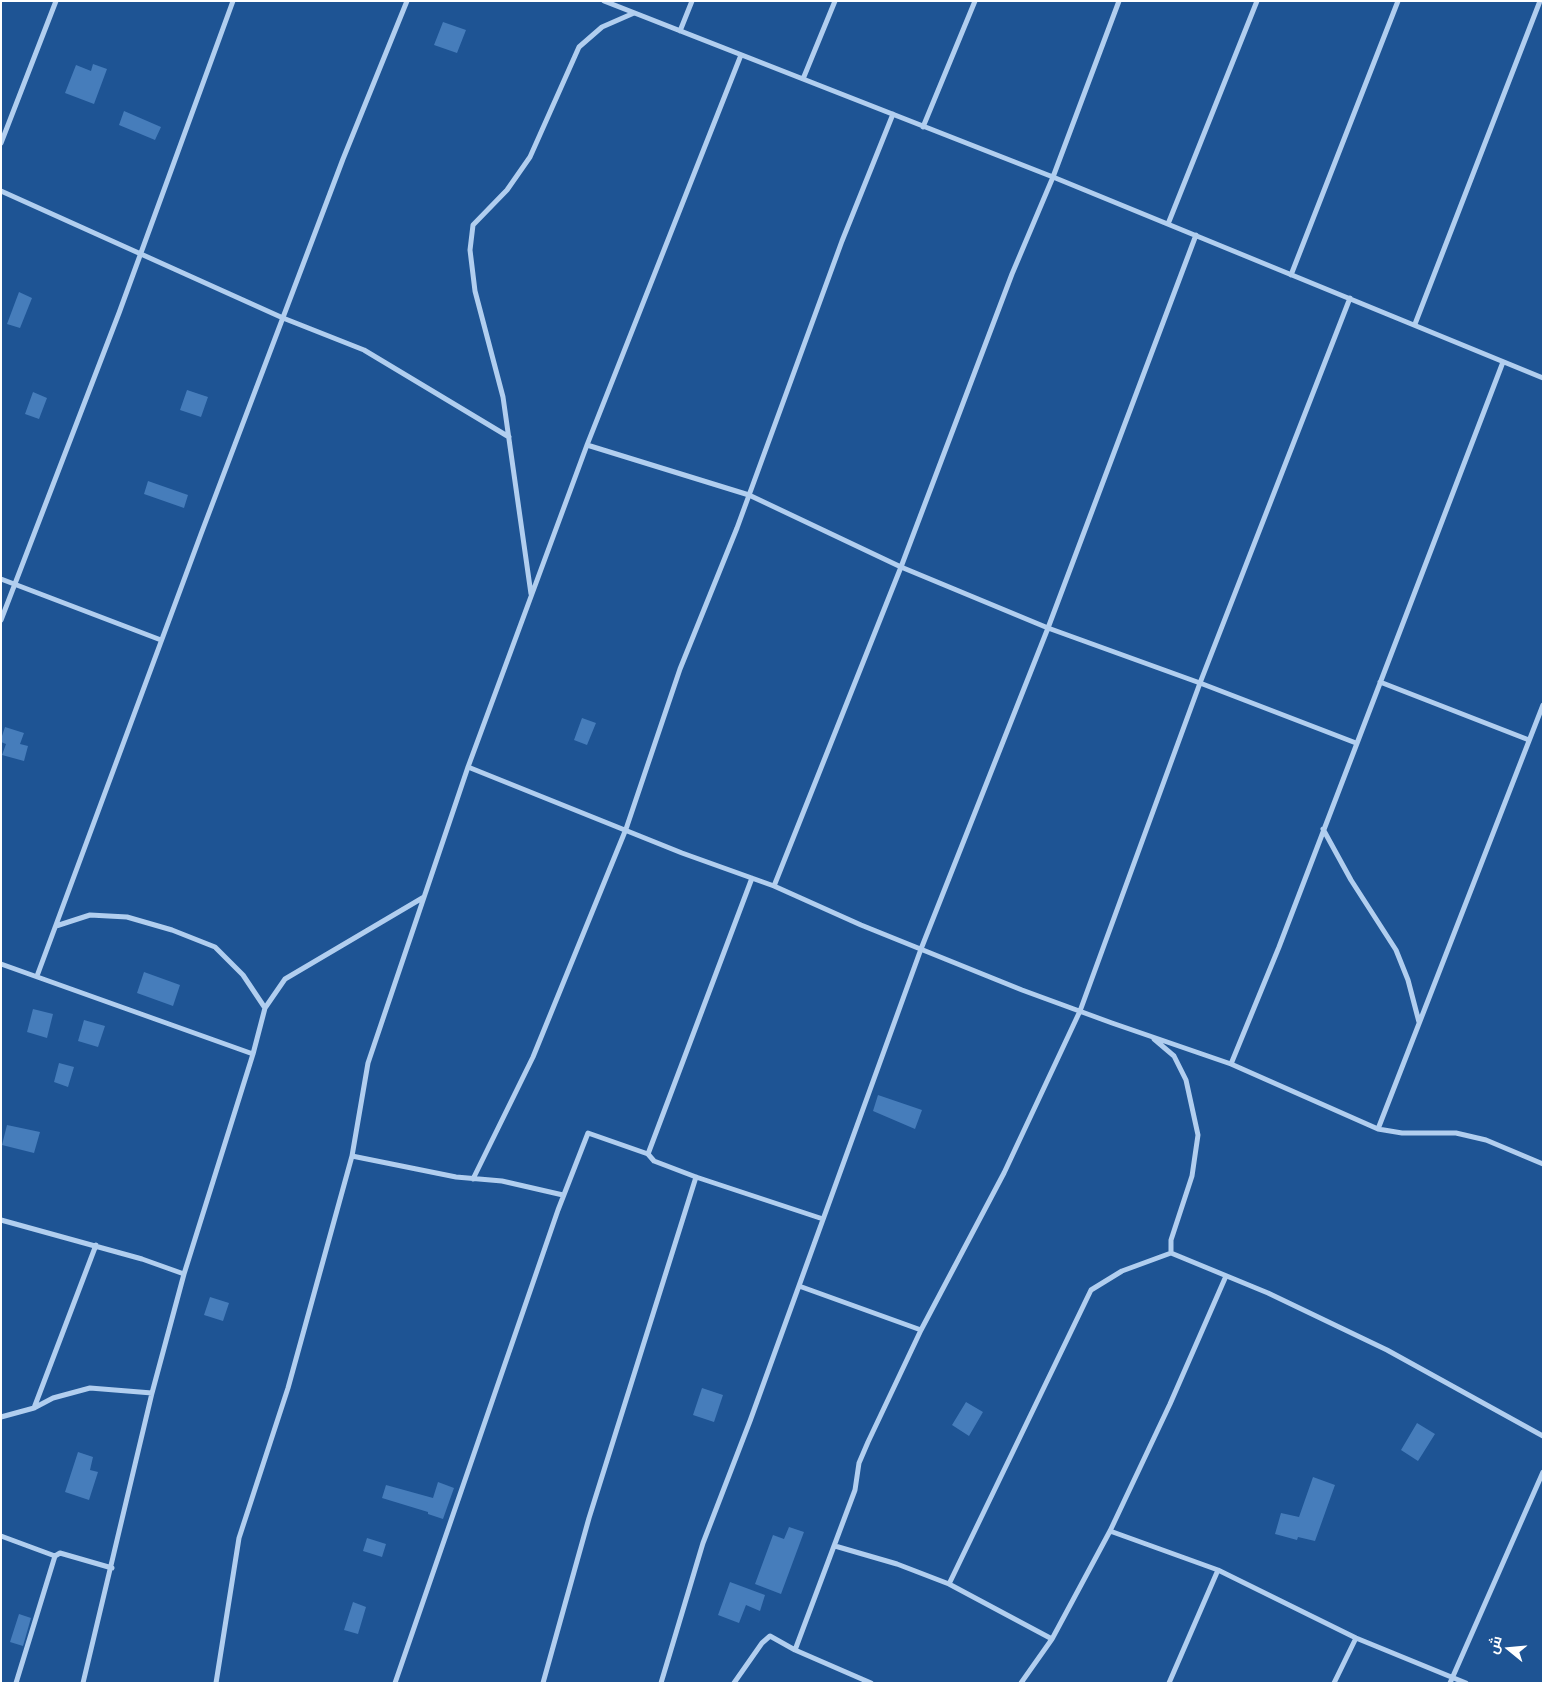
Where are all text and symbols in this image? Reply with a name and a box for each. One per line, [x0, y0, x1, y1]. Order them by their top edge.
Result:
north arrow [1484, 1624, 1534, 1674]
text: ش [1482, 1633, 1506, 1656]

